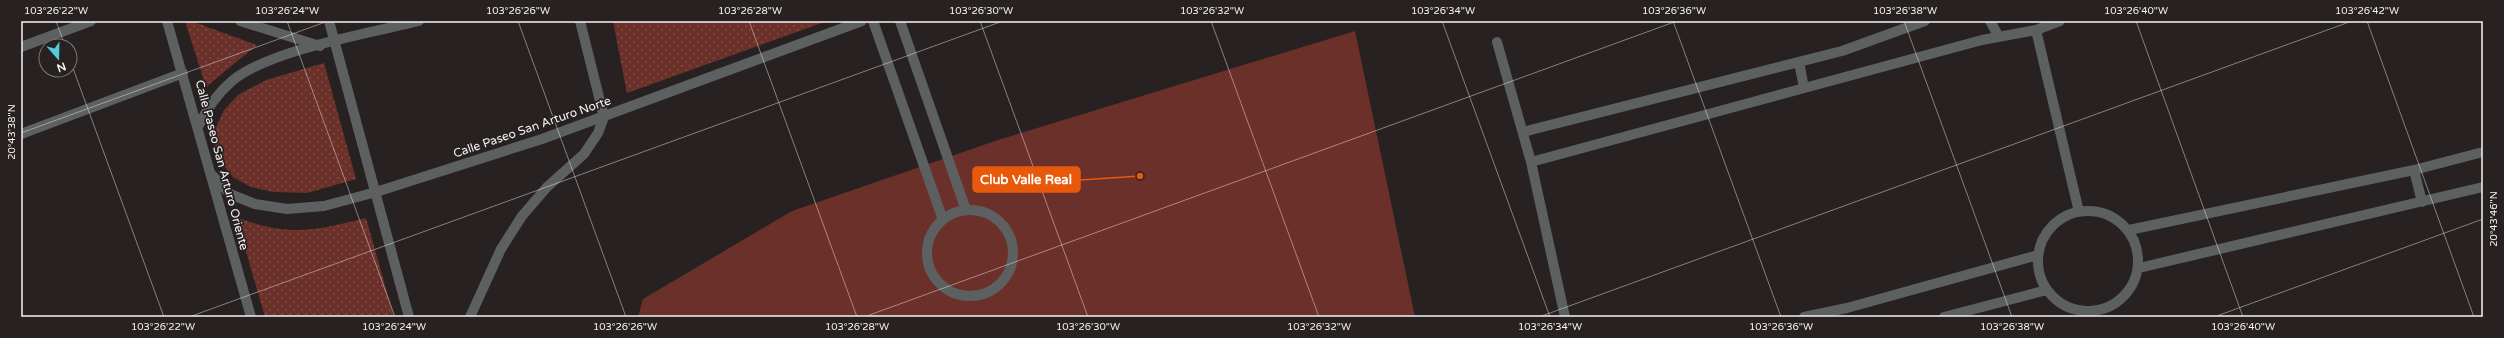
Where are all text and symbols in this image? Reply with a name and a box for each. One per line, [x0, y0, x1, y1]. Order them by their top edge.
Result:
text: 103°26'22"W [24, 5, 88, 17]
text: 103°26'24"W [255, 5, 319, 17]
text: 103°26'26"W [486, 5, 550, 17]
text: 103°26'28"W [718, 5, 782, 17]
text: 103°26'30"W [949, 5, 1013, 17]
text: 103°26'32"W [1180, 5, 1244, 17]
text: 103°26'34"W [1411, 5, 1475, 17]
text: 103°26'36"W [1642, 5, 1706, 17]
text: 103°26'38"W [1873, 5, 1937, 17]
text: 103°26'40"W [2104, 5, 2168, 17]
text: 103°26'42"W [2335, 5, 2399, 17]
north arrow [38, 38, 78, 78]
text: N [55, 59, 68, 75]
street label: Calle Paseo San Arturo Oriente [193, 78, 252, 252]
street label: Calle Paseo San Arturo Norte [451, 93, 613, 161]
text: 20°43'38"N [6, 104, 18, 160]
callout: Club Valle Real [973, 167, 1080, 192]
text: Club Valle Real [980, 172, 1072, 188]
text: 20°43'46"N [2488, 191, 2500, 247]
text: 103°26'22"W [131, 321, 195, 333]
text: 103°26'24"W [362, 321, 426, 333]
text: 103°26'26"W [593, 321, 657, 333]
text: 103°26'28"W [825, 321, 889, 333]
text: 103°26'30"W [1056, 321, 1120, 333]
text: 103°26'32"W [1287, 321, 1351, 333]
text: 103°26'34"W [1518, 321, 1582, 333]
text: 103°26'36"W [1749, 321, 1813, 333]
text: 103°26'38"W [1980, 321, 2044, 333]
text: 103°26'40"W [2211, 321, 2275, 333]

